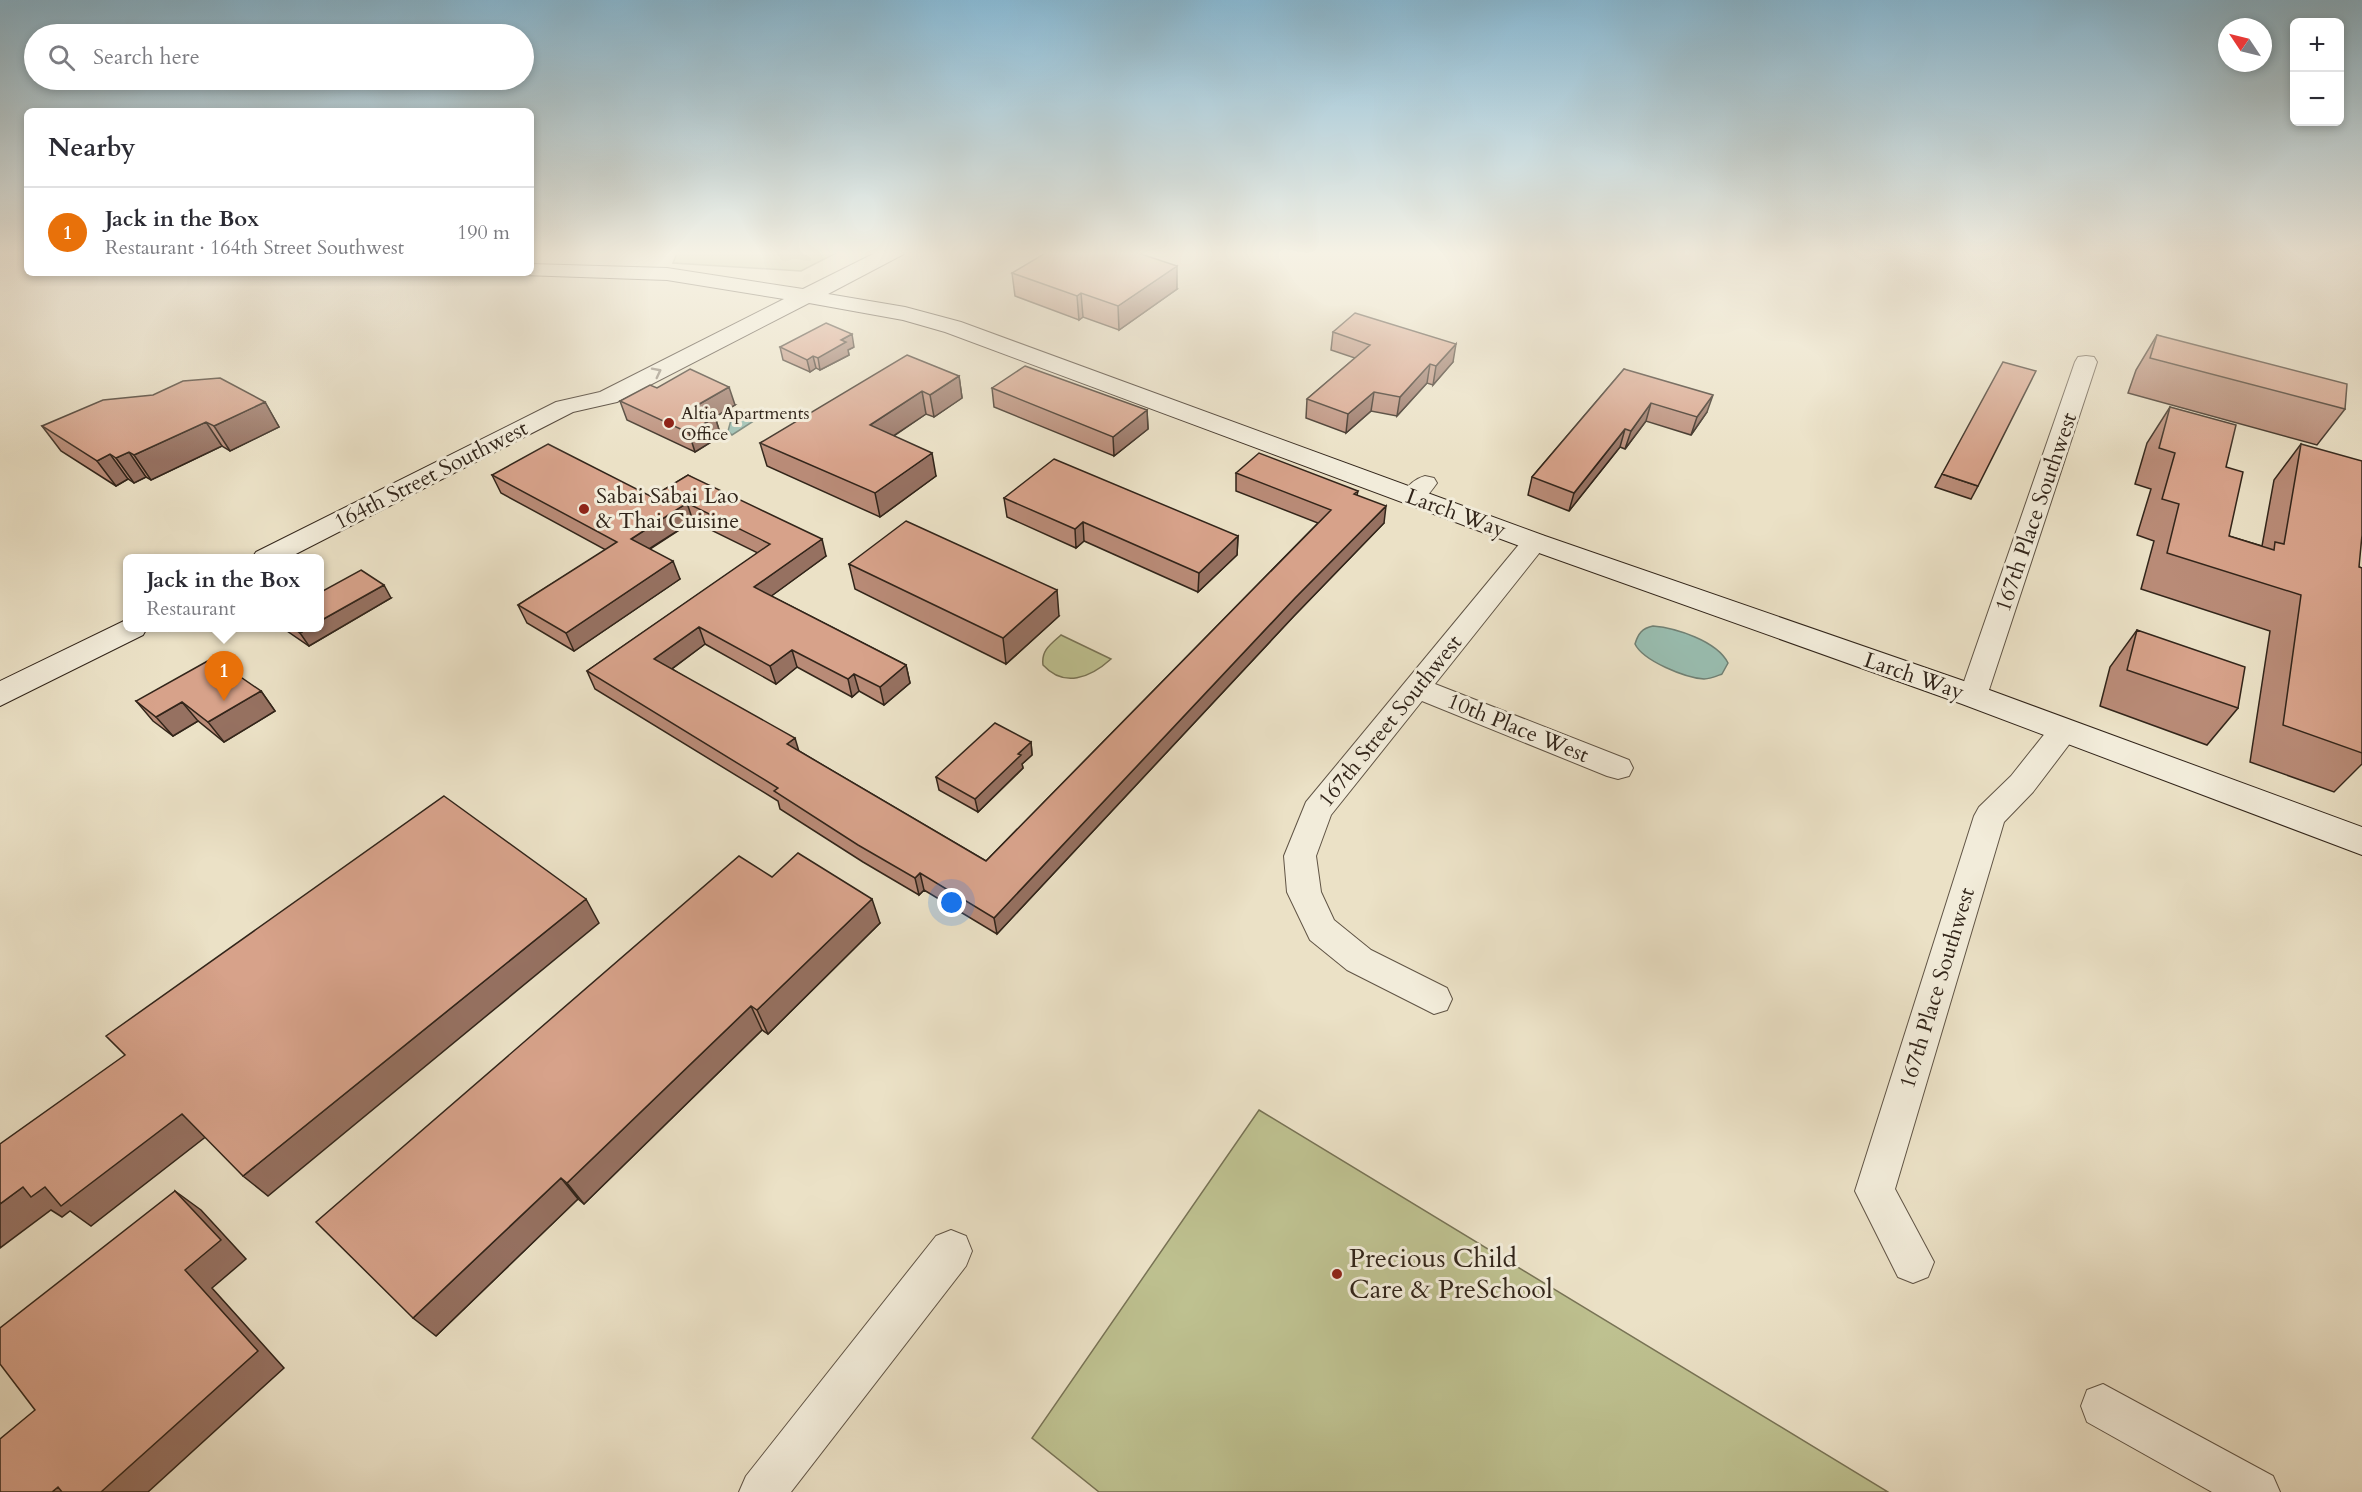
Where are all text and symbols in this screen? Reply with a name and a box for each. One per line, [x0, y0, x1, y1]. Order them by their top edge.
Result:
north arrow [2218, 18, 2272, 72]
map controls [2290, 18, 2344, 126]
button: + [2290, 18, 2344, 72]
search box [24, 24, 534, 90]
icon: search [45, 41, 78, 74]
text: Search here [93, 42, 200, 72]
button: − [2290, 72, 2344, 126]
text: Nearby [48, 130, 136, 165]
text: Jack in the Box [105, 204, 259, 234]
text: 1 [62, 219, 73, 246]
text: 190 m [457, 219, 510, 246]
text: Restaurant · 164th Street Southwest [105, 234, 404, 261]
one-way arrow [650, 368, 661, 379]
place label: Altia Apartments Office [681, 401, 810, 447]
street label: 167th Place Southwest [1988, 408, 2084, 616]
street label: 164th Street Southwest [329, 413, 533, 537]
marker: Altia Apartments Office [662, 416, 676, 430]
place label: Sabai Sabai Lao & Thai Cuisine [596, 481, 739, 536]
street label: Larch Way [1402, 481, 1510, 545]
marker: Sabai Sabai Lao & Thai Cuisine [577, 502, 591, 516]
popup [123, 554, 324, 632]
text: Jack in the Box [146, 565, 301, 595]
text: Restaurant [146, 595, 236, 622]
street label: 167th Street Southwest [1311, 629, 1469, 813]
street label: Larch Way [1860, 645, 1969, 707]
pin: 1 [204, 652, 244, 701]
street label: 10th Place West [1443, 686, 1593, 770]
street label: 167th Place Southwest [1892, 884, 1982, 1092]
your location [937, 888, 966, 917]
place label: Precious Child Care & PreSchool [1349, 1240, 1553, 1308]
marker: Precious Child Care & PreSchool [1330, 1267, 1344, 1281]

